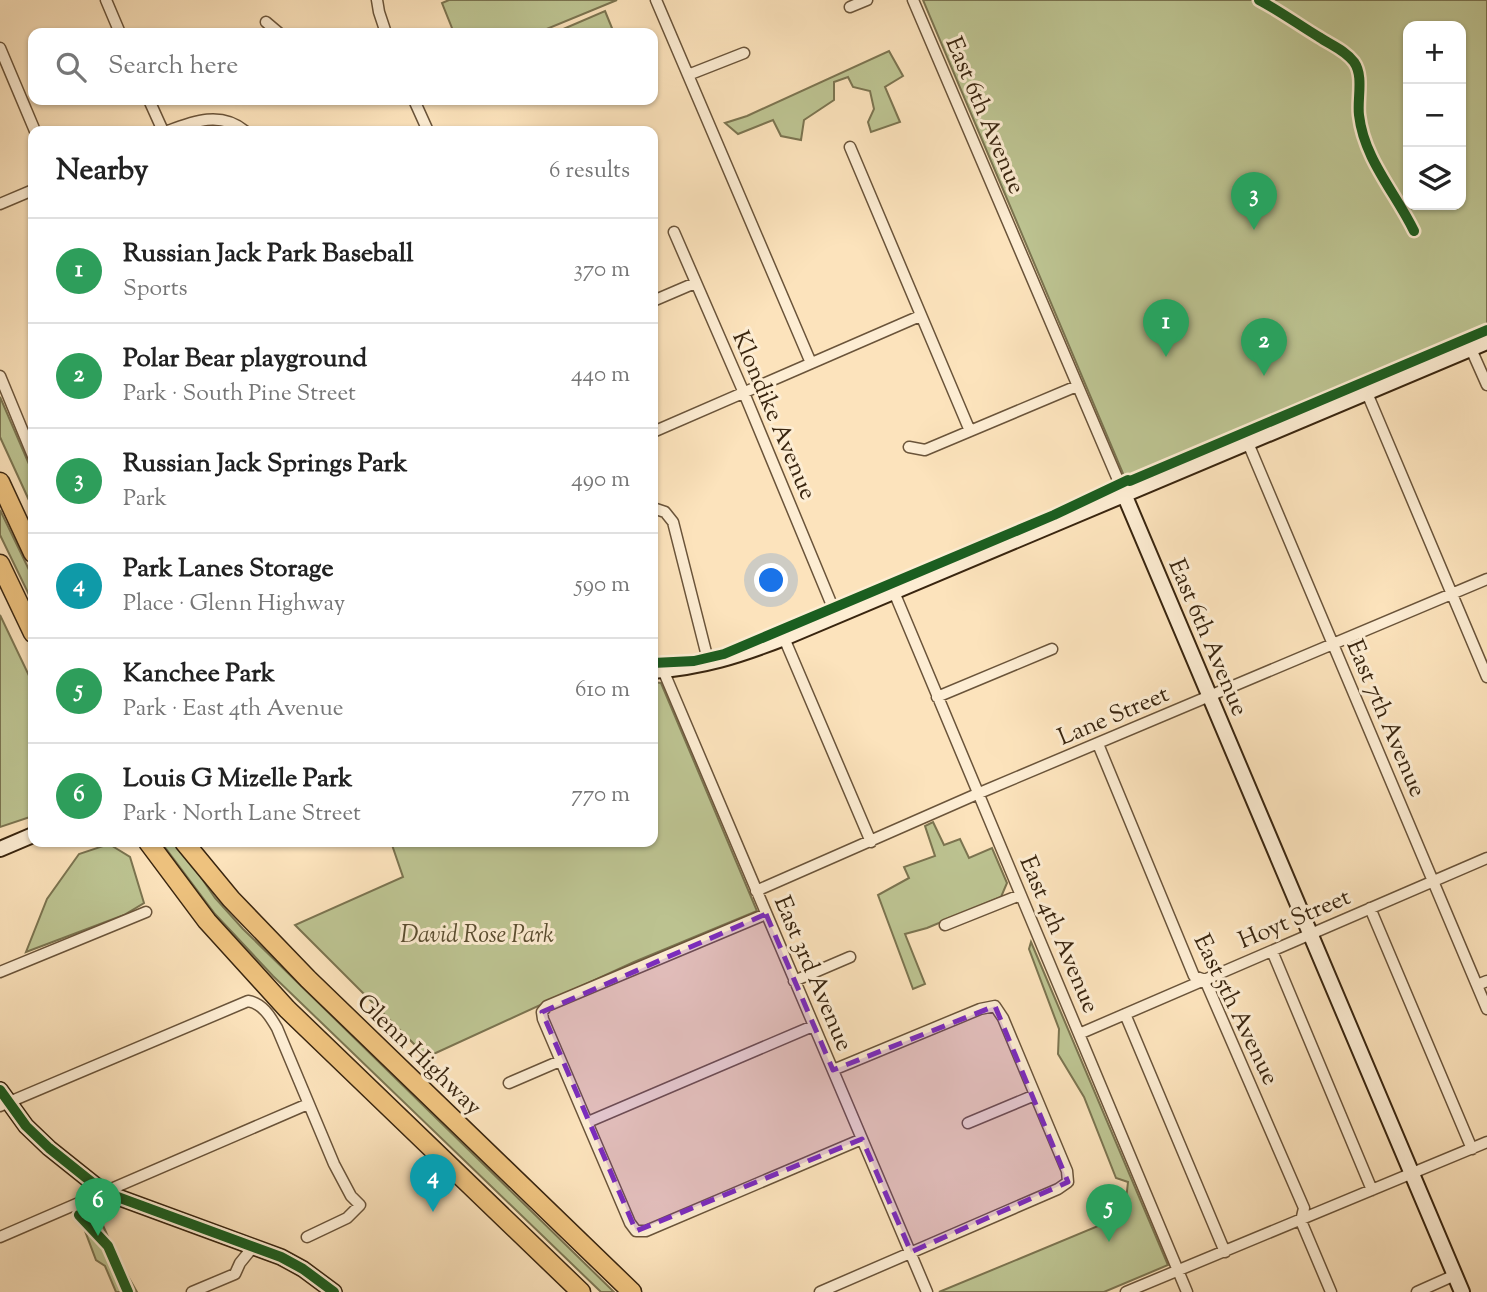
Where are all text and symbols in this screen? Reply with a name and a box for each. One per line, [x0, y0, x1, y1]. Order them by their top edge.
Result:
map controls [1403, 21, 1466, 210]
button: + [1403, 21, 1466, 84]
search box [28, 28, 658, 105]
street label: East 6th Avenue [936, 32, 1033, 200]
icon: search [52, 48, 90, 86]
text: Search here [108, 48, 238, 85]
button: − [1403, 84, 1466, 147]
button: layers [1403, 147, 1466, 210]
text: Nearby [56, 150, 148, 193]
text: 6 results [549, 155, 630, 188]
pin: 3 [1231, 172, 1277, 230]
text: Russian Jack Park Baseball [123, 236, 414, 273]
text: 1 [75, 254, 83, 287]
text: 370 m [574, 254, 630, 287]
text: Sports [123, 273, 188, 306]
pin: 1 [1143, 299, 1189, 357]
pin: 2 [1241, 318, 1287, 376]
street label: Klondike Avenue [722, 326, 824, 505]
text: Polar Bear playground [123, 341, 367, 378]
text: 2 [74, 359, 84, 392]
text: 440 m [571, 359, 630, 392]
text: Park · South Pine Street [123, 378, 356, 411]
text: Russian Jack Springs Park [123, 446, 407, 483]
text: 3 [74, 464, 84, 497]
text: 490 m [571, 464, 630, 497]
text: Park [123, 483, 167, 516]
text: Park Lanes Storage [123, 551, 334, 588]
street label: East 6th Avenue [1159, 554, 1256, 722]
your location [754, 563, 788, 597]
text: 4 [73, 569, 85, 602]
text: 590 m [575, 569, 630, 602]
text: Place · Glenn Highway [123, 588, 345, 621]
street label: East 7th Avenue [1337, 635, 1434, 803]
text: Kanchee Park [123, 656, 275, 693]
text: 5 [75, 674, 83, 707]
text: 610 m [575, 674, 630, 707]
street label: Lane Street [1053, 678, 1175, 755]
text: Park · East 4th Avenue [123, 693, 343, 726]
text: Louis G Mizelle Park [123, 761, 353, 798]
text: 6 [73, 779, 85, 812]
text: 770 m [571, 779, 630, 812]
text: Park · North Lane Street [123, 798, 361, 831]
street label: East 4th Avenue [1010, 851, 1107, 1019]
street label: Hoyt Street [1234, 881, 1356, 959]
street label: East 3rd Avenue [764, 891, 860, 1057]
park label: David Rose Park [400, 919, 554, 953]
street label: East 5th Avenue [1184, 929, 1286, 1091]
street label: Glenn Highway [348, 987, 489, 1124]
pin: 4 [410, 1154, 456, 1212]
pin: 6 [75, 1178, 121, 1236]
pin: 5 [1086, 1184, 1132, 1242]

